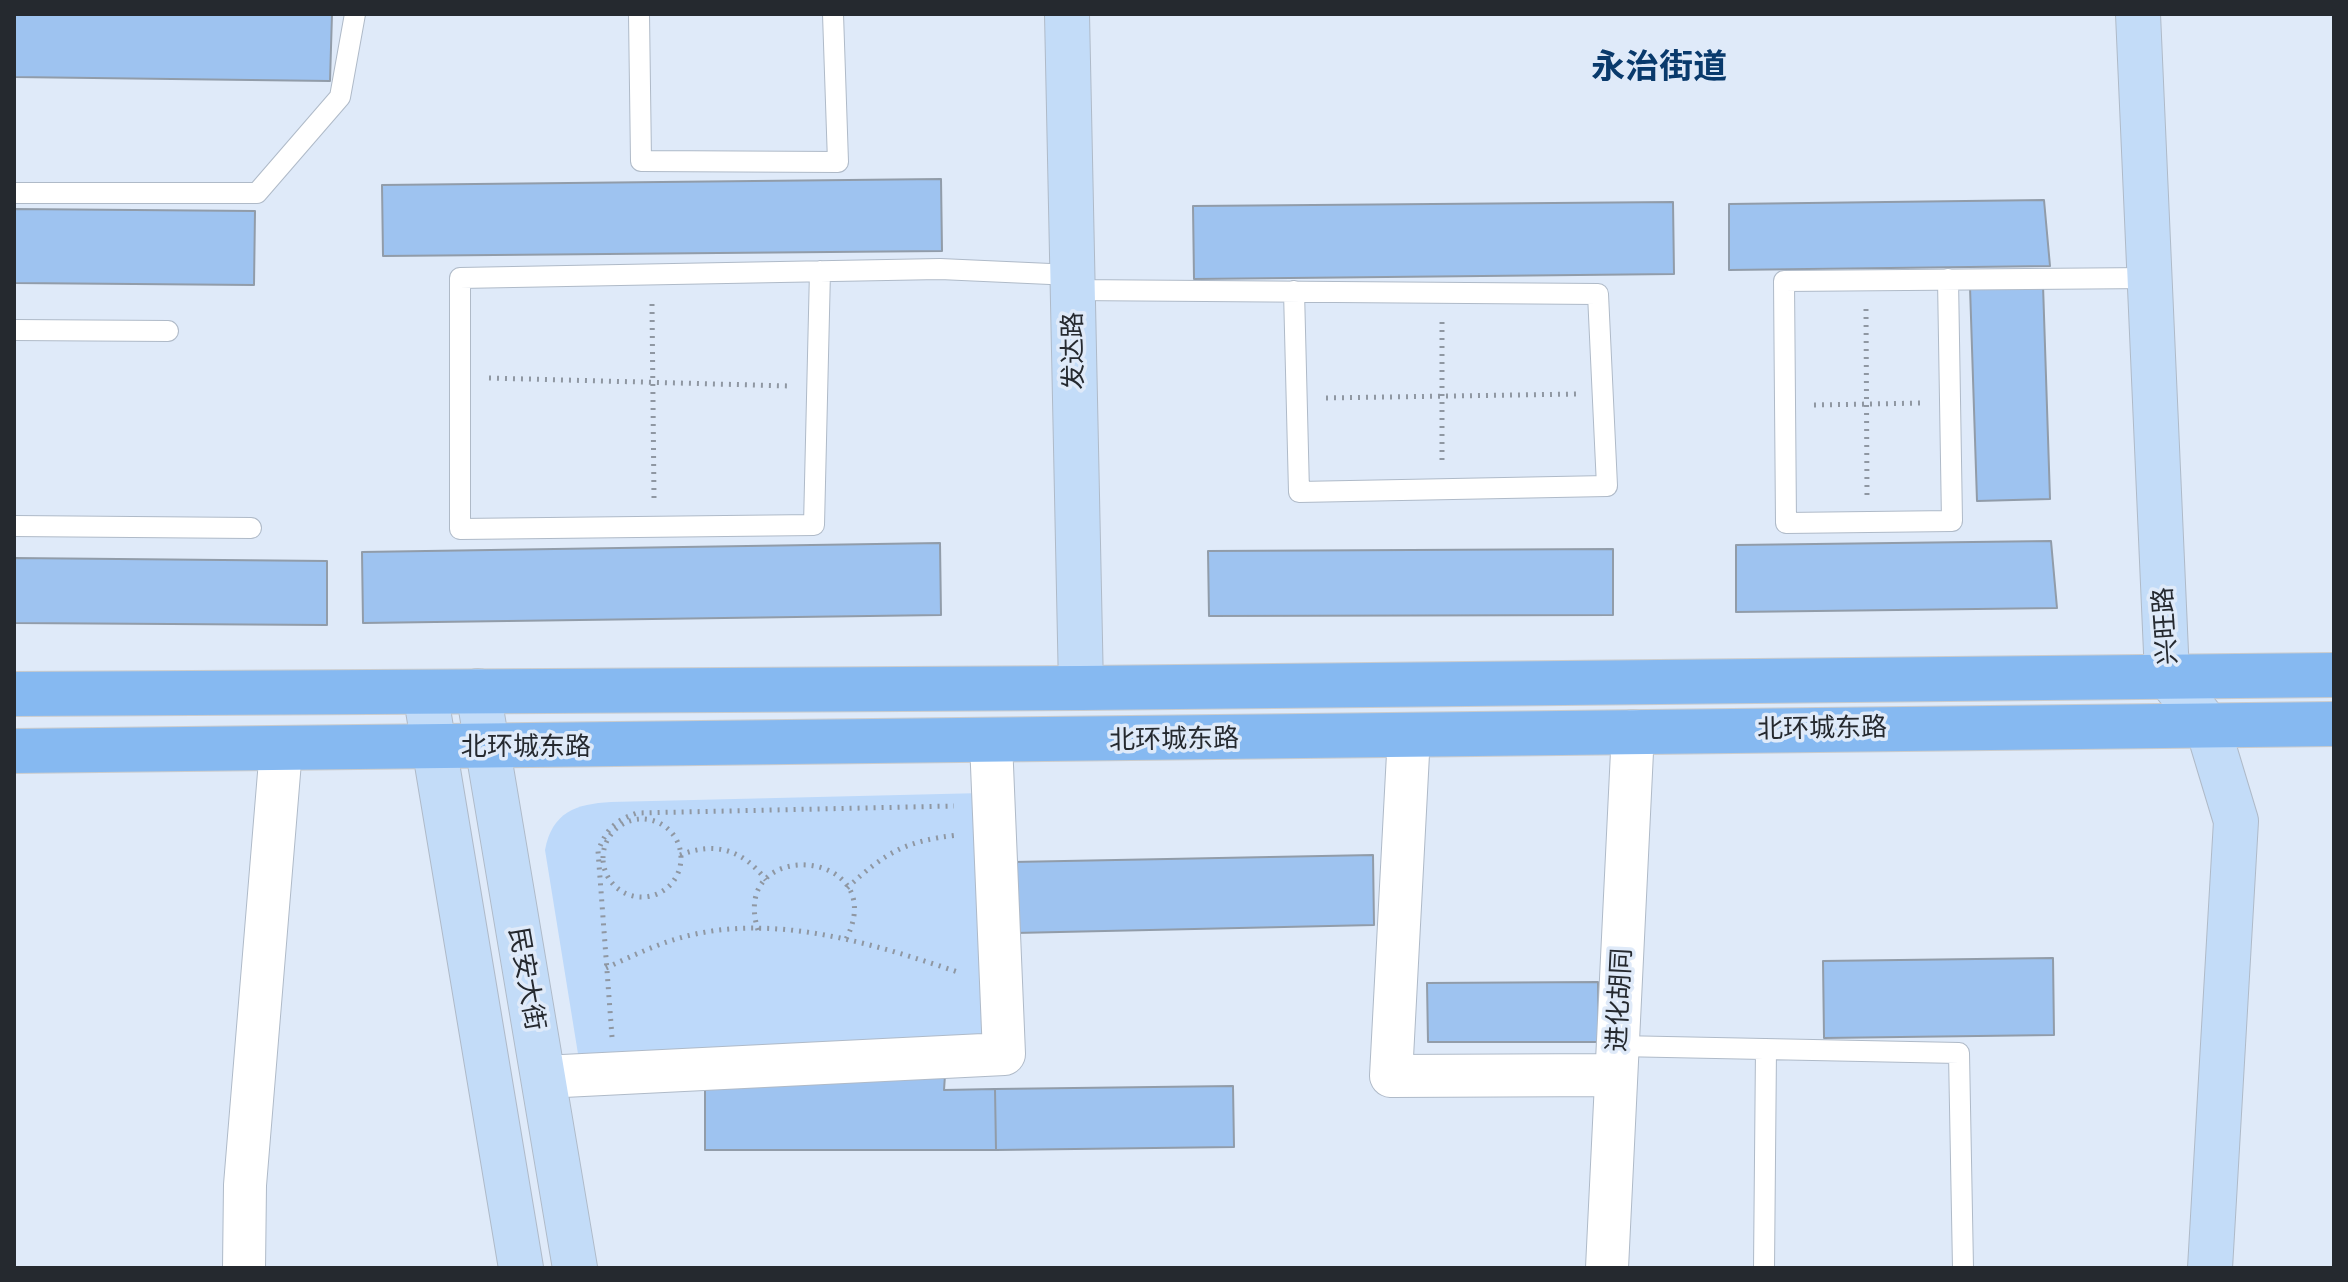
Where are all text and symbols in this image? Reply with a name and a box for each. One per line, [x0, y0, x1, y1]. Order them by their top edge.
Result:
district label: 永治街道 [1591, 48, 1727, 88]
street label: 发达路 [1058, 312, 1090, 390]
street label: 兴旺路 [2148, 586, 2184, 666]
street label: 北环城东路 [1757, 712, 1887, 746]
street label: 北环城东路 [1109, 723, 1239, 757]
street label: 北环城东路 [461, 731, 591, 763]
street label: 民安大街 [502, 925, 550, 1033]
street label: 进化胡同 [1602, 947, 1638, 1053]

